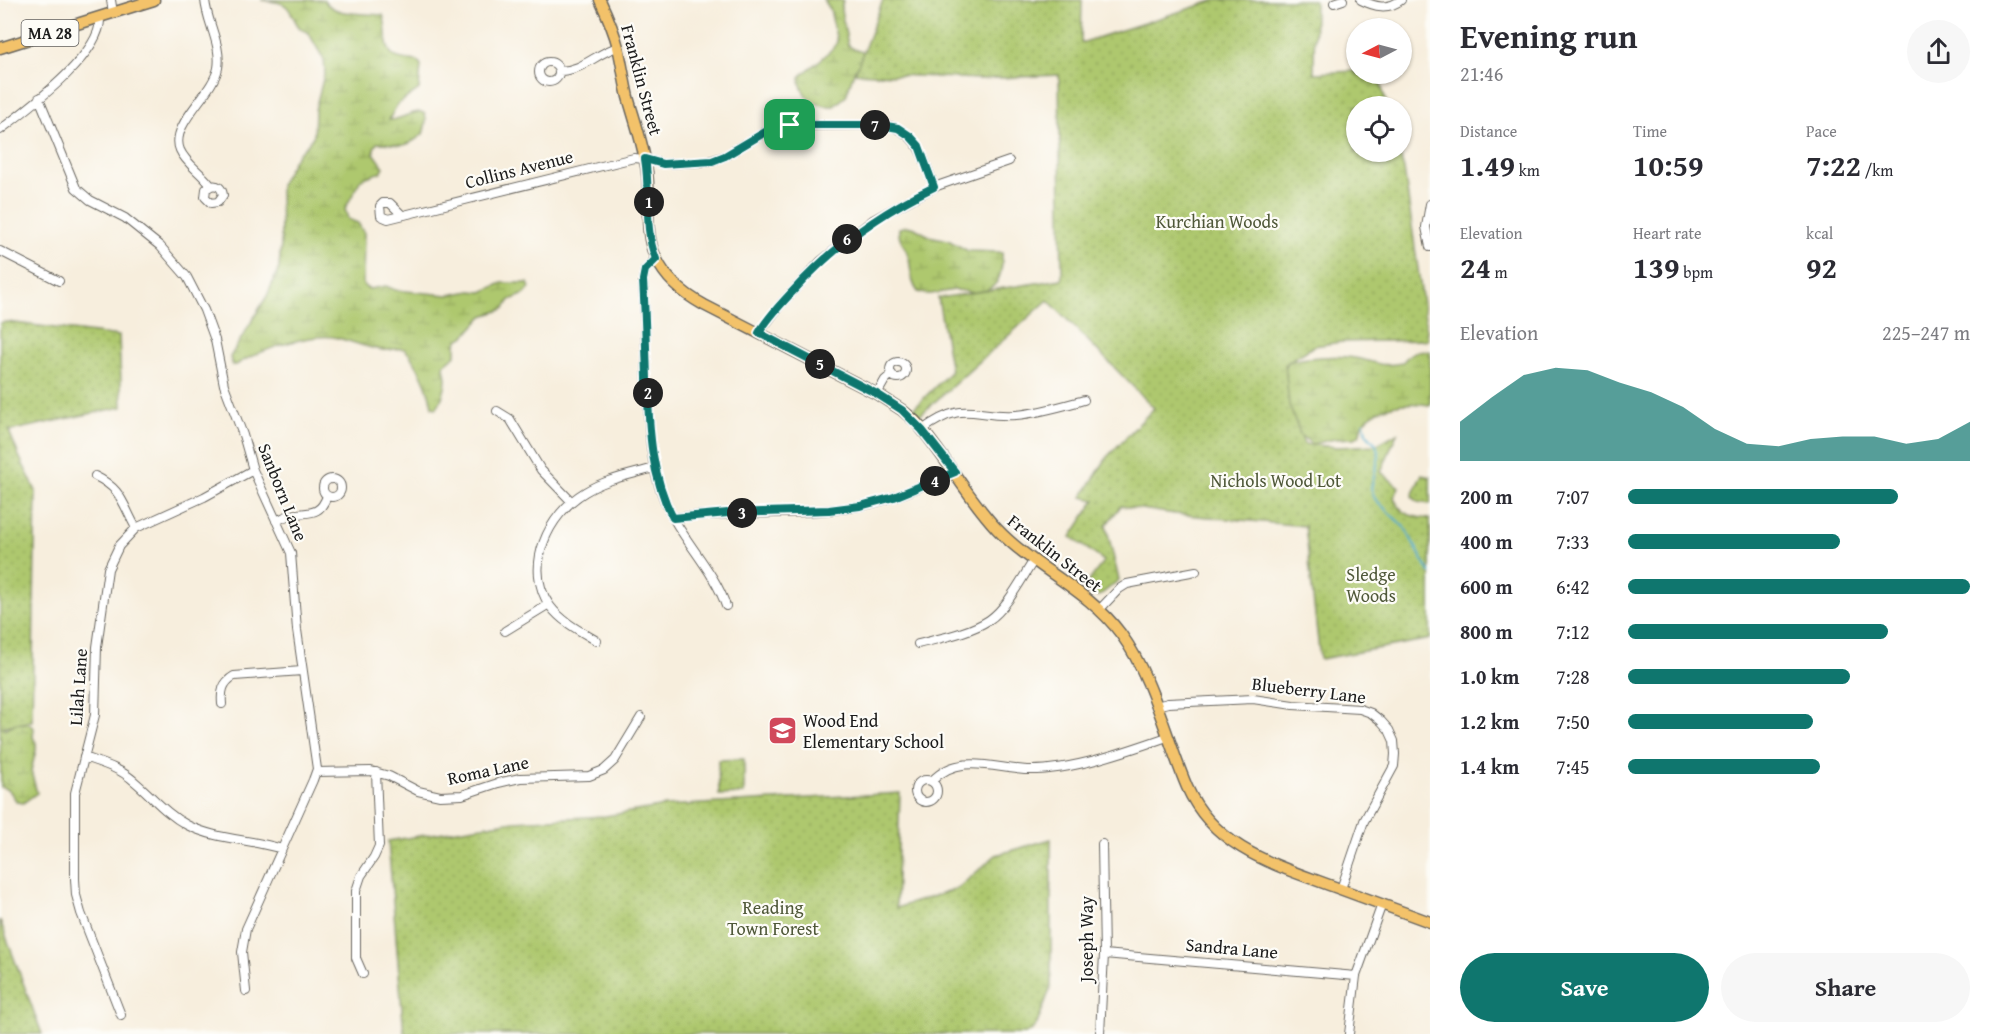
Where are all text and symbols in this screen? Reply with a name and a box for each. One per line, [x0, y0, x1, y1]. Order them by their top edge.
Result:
text: Evening run [1460, 12, 1637, 60]
north arrow [1346, 18, 1412, 84]
map controls [1346, 18, 1412, 162]
road number: MA 28 [22, 20, 78, 46]
button: share [1907, 20, 1970, 83]
street label: Franklin Street [614, 22, 670, 139]
text: 21:46 [1460, 59, 1503, 88]
button: locate [1346, 96, 1412, 162]
pin [764, 99, 815, 150]
icon: arrive [773, 108, 806, 141]
pin: 7 [860, 110, 890, 140]
text: 7 [871, 113, 879, 137]
text: Distance [1460, 119, 1517, 143]
text: Time [1633, 119, 1667, 143]
text: Pace [1806, 119, 1837, 143]
street label: Collins Avenue [462, 143, 576, 195]
text: 1.49 [1460, 143, 1515, 187]
text: 10:59 [1633, 143, 1704, 187]
text: 7:22 [1806, 143, 1861, 187]
text: km [1515, 158, 1540, 182]
text: /km [1861, 158, 1893, 182]
pin: 1 [634, 187, 664, 217]
text: 1 [645, 190, 653, 214]
park label: Kurchian Woods [1156, 208, 1278, 235]
text: Elevation [1460, 221, 1523, 245]
text: Heart rate [1633, 221, 1702, 245]
text: kcal [1806, 221, 1833, 245]
pin: 6 [832, 224, 862, 254]
text: 6 [843, 227, 851, 251]
text: 24 [1460, 245, 1491, 289]
text: 139 [1633, 245, 1680, 289]
text: 92 [1806, 245, 1837, 289]
text: m [1491, 260, 1508, 284]
text: bpm [1680, 260, 1713, 284]
text: Elevation [1460, 318, 1538, 347]
text: 225–247 m [1882, 318, 1970, 347]
pin: 5 [805, 349, 835, 379]
text: 5 [816, 352, 824, 376]
pin: 2 [633, 378, 663, 408]
text: 2 [644, 381, 652, 405]
street label: Sanborn Lane [251, 439, 315, 545]
pin: 4 [920, 466, 950, 496]
park label: Nichols Wood Lot [1211, 467, 1342, 494]
text: 4 [931, 469, 939, 493]
text: 200 m [1460, 482, 1513, 511]
text: 7:07 [1556, 482, 1590, 511]
pin: 3 [727, 498, 757, 528]
text: 3 [738, 501, 746, 525]
street label: Franklin Street [1002, 507, 1109, 599]
text: 400 m [1460, 527, 1513, 556]
text: 7:33 [1556, 527, 1590, 556]
park label: Sledge Woods [1346, 561, 1396, 609]
text: 600 m [1460, 572, 1513, 601]
text: 6:42 [1556, 572, 1590, 601]
text: 800 m [1460, 617, 1513, 646]
text: 7:12 [1556, 617, 1590, 646]
street label: Lilah Lane [62, 648, 94, 726]
text: 1.0 km [1460, 662, 1519, 691]
text: 7:28 [1556, 662, 1590, 691]
street label: Blueberry Lane [1250, 670, 1368, 710]
place label: Wood End Elementary School [803, 707, 944, 755]
text: 1.2 km [1460, 707, 1519, 736]
text: 7:50 [1556, 707, 1590, 736]
school or university icon: Wood End Elementary School [766, 714, 798, 746]
street label: Roma Lane [445, 748, 531, 792]
text: 1.4 km [1460, 752, 1519, 781]
text: 7:45 [1556, 752, 1590, 781]
park label: Reading Town Forest [727, 894, 819, 942]
street label: Joseph Way [1073, 896, 1100, 984]
street label: Sandra Lane [1185, 931, 1279, 965]
button: Save [1460, 953, 1709, 1022]
button: Share [1721, 953, 1970, 1022]

